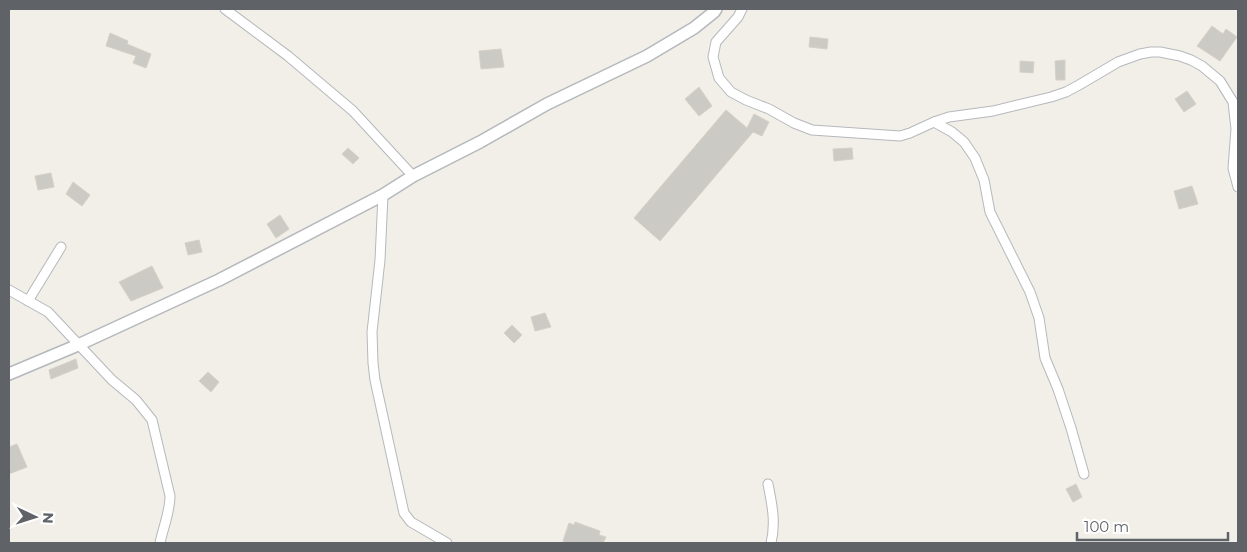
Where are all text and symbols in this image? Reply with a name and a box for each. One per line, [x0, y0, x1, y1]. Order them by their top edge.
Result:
north arrow [10, 492, 60, 542]
scale bar [1077, 510, 1228, 542]
text: N [39, 512, 57, 524]
text: 100 m [1084, 517, 1129, 536]

